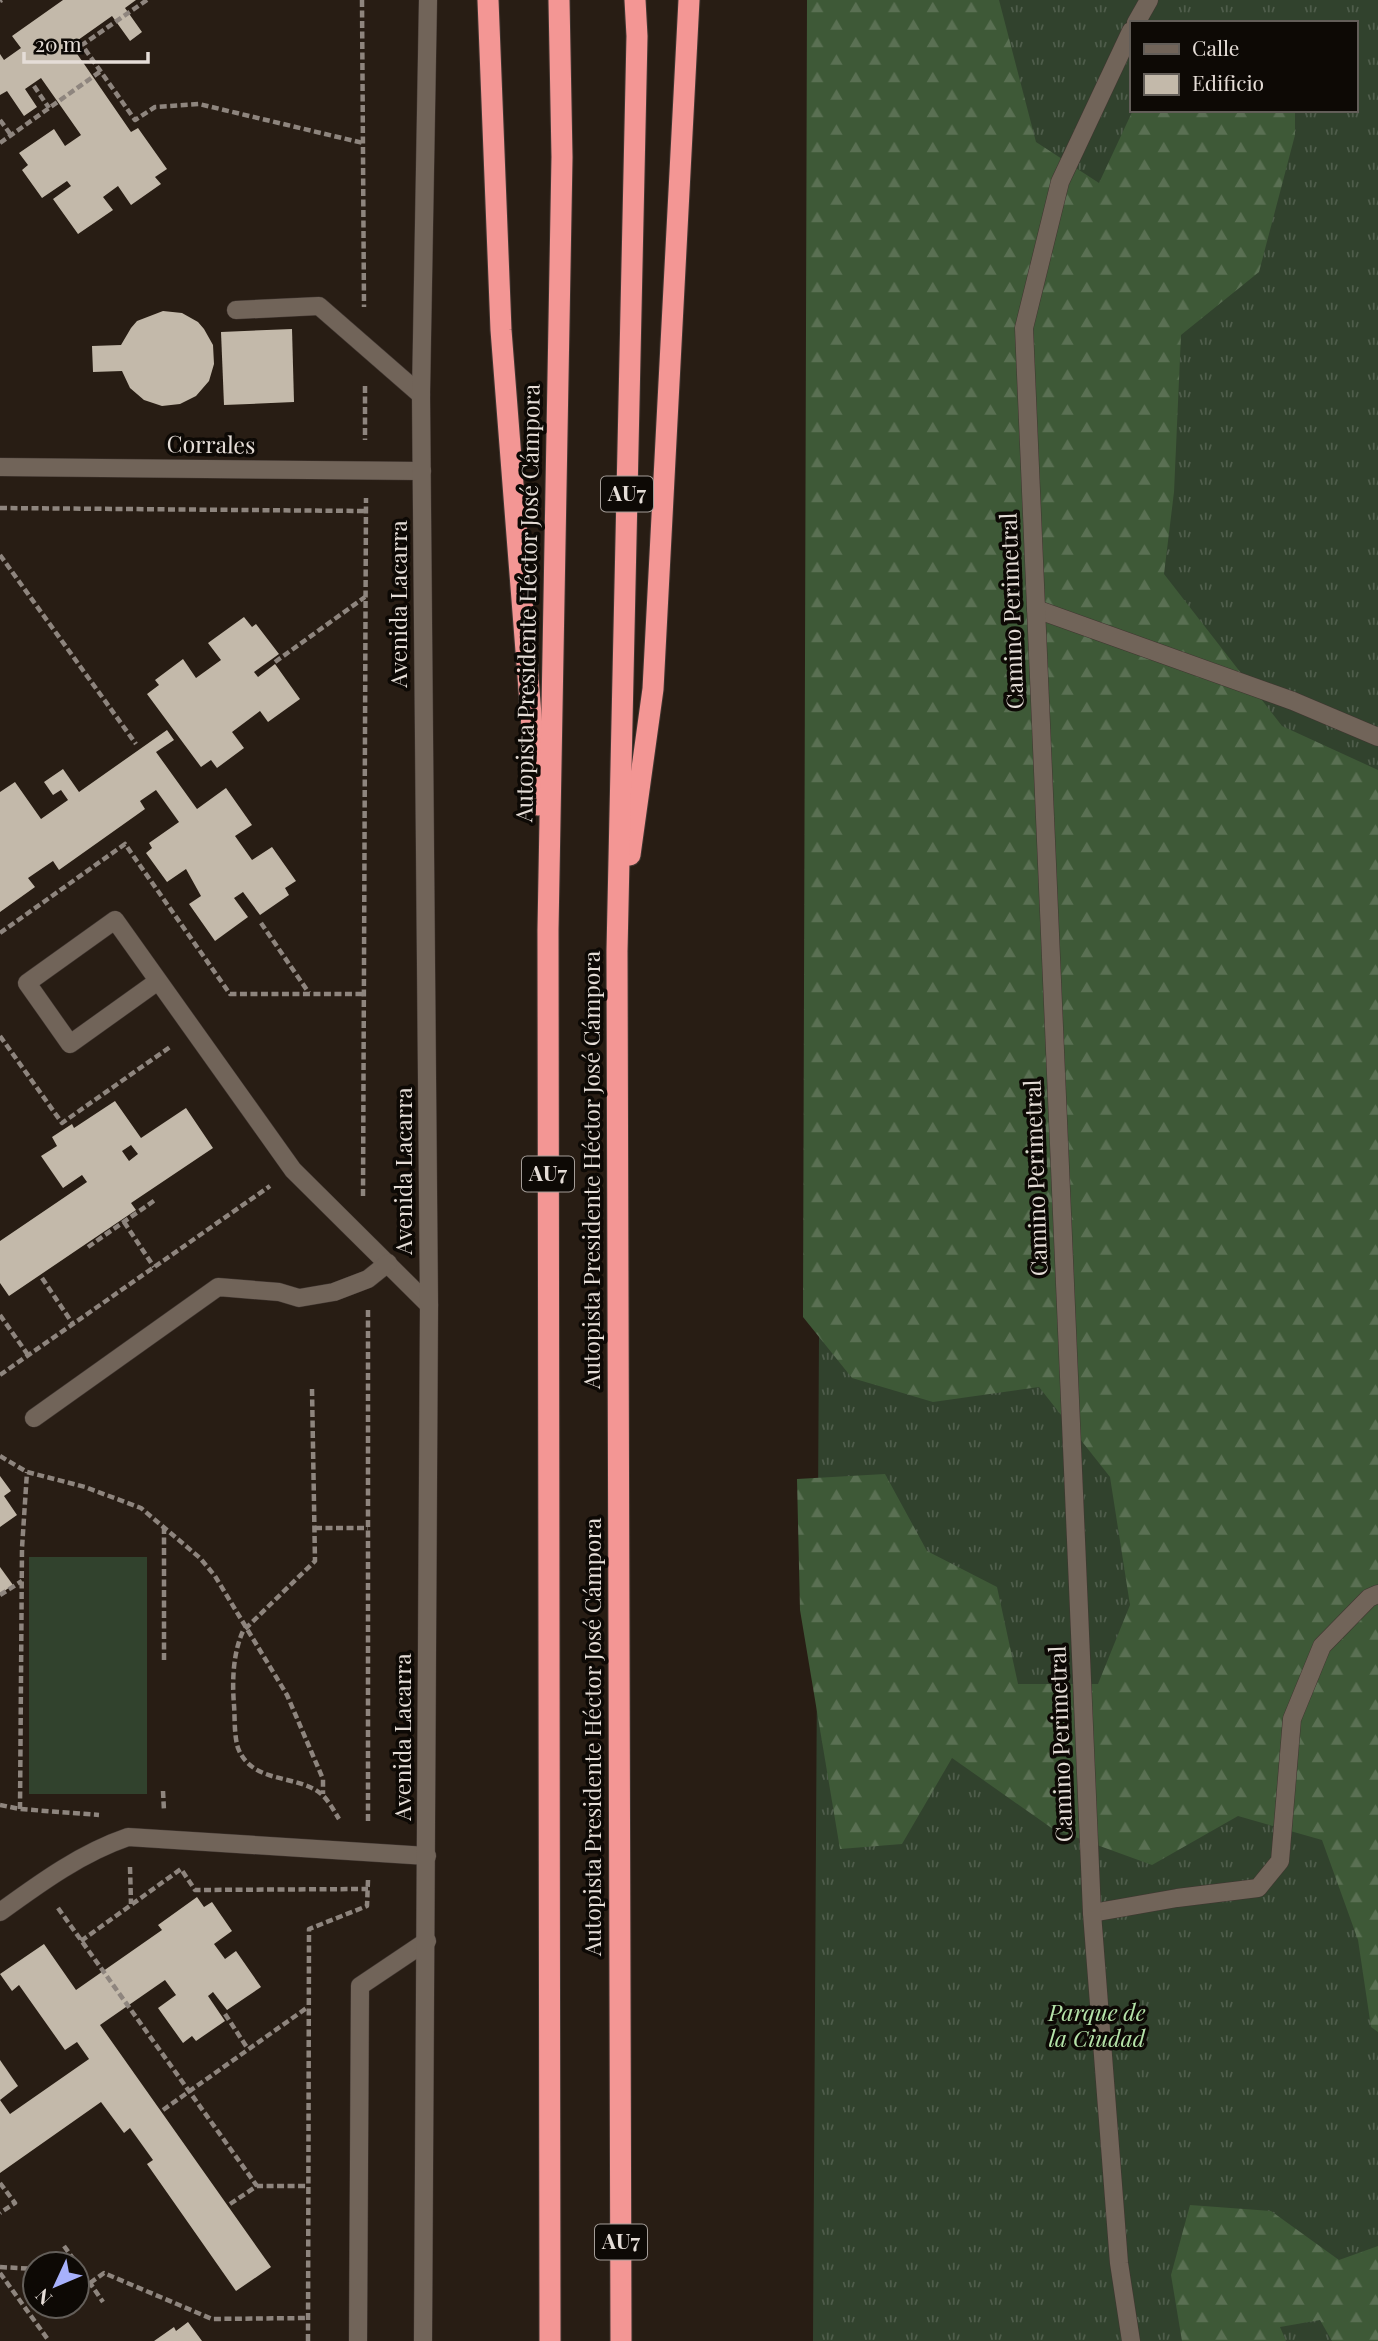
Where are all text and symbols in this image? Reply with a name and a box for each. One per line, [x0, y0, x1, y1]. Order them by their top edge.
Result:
scale bar [24, 21, 149, 65]
legend [1130, 21, 1357, 112]
text: 20 m [35, 29, 82, 57]
text: Calle [1192, 33, 1239, 61]
text: Edificio [1192, 68, 1264, 96]
street label: Autopista Presidente Héctor José Cámpora [507, 383, 546, 823]
street label: Corrales [166, 427, 256, 460]
road number: AU7 [601, 476, 653, 512]
street label: Camino Perimetral [992, 512, 1029, 710]
street label: Avenida Lacarra [382, 520, 413, 689]
street label: Autopista Presidente Héctor José Cámpora [575, 950, 606, 1390]
street label: Camino Perimetral [1016, 1079, 1053, 1277]
street label: Avenida Lacarra [387, 1087, 418, 1256]
road number: AU7 [522, 1156, 574, 1192]
street label: Autopista Presidente Héctor José Cámpora [576, 1517, 607, 1957]
street label: Camino Perimetral [1041, 1645, 1078, 1843]
street label: Avenida Lacarra [386, 1653, 417, 1822]
park label: Parque de la Ciudad [1047, 1996, 1146, 2053]
road number: AU7 [595, 2224, 647, 2260]
north arrow [21, 2250, 91, 2320]
text: N [29, 2283, 57, 2311]

